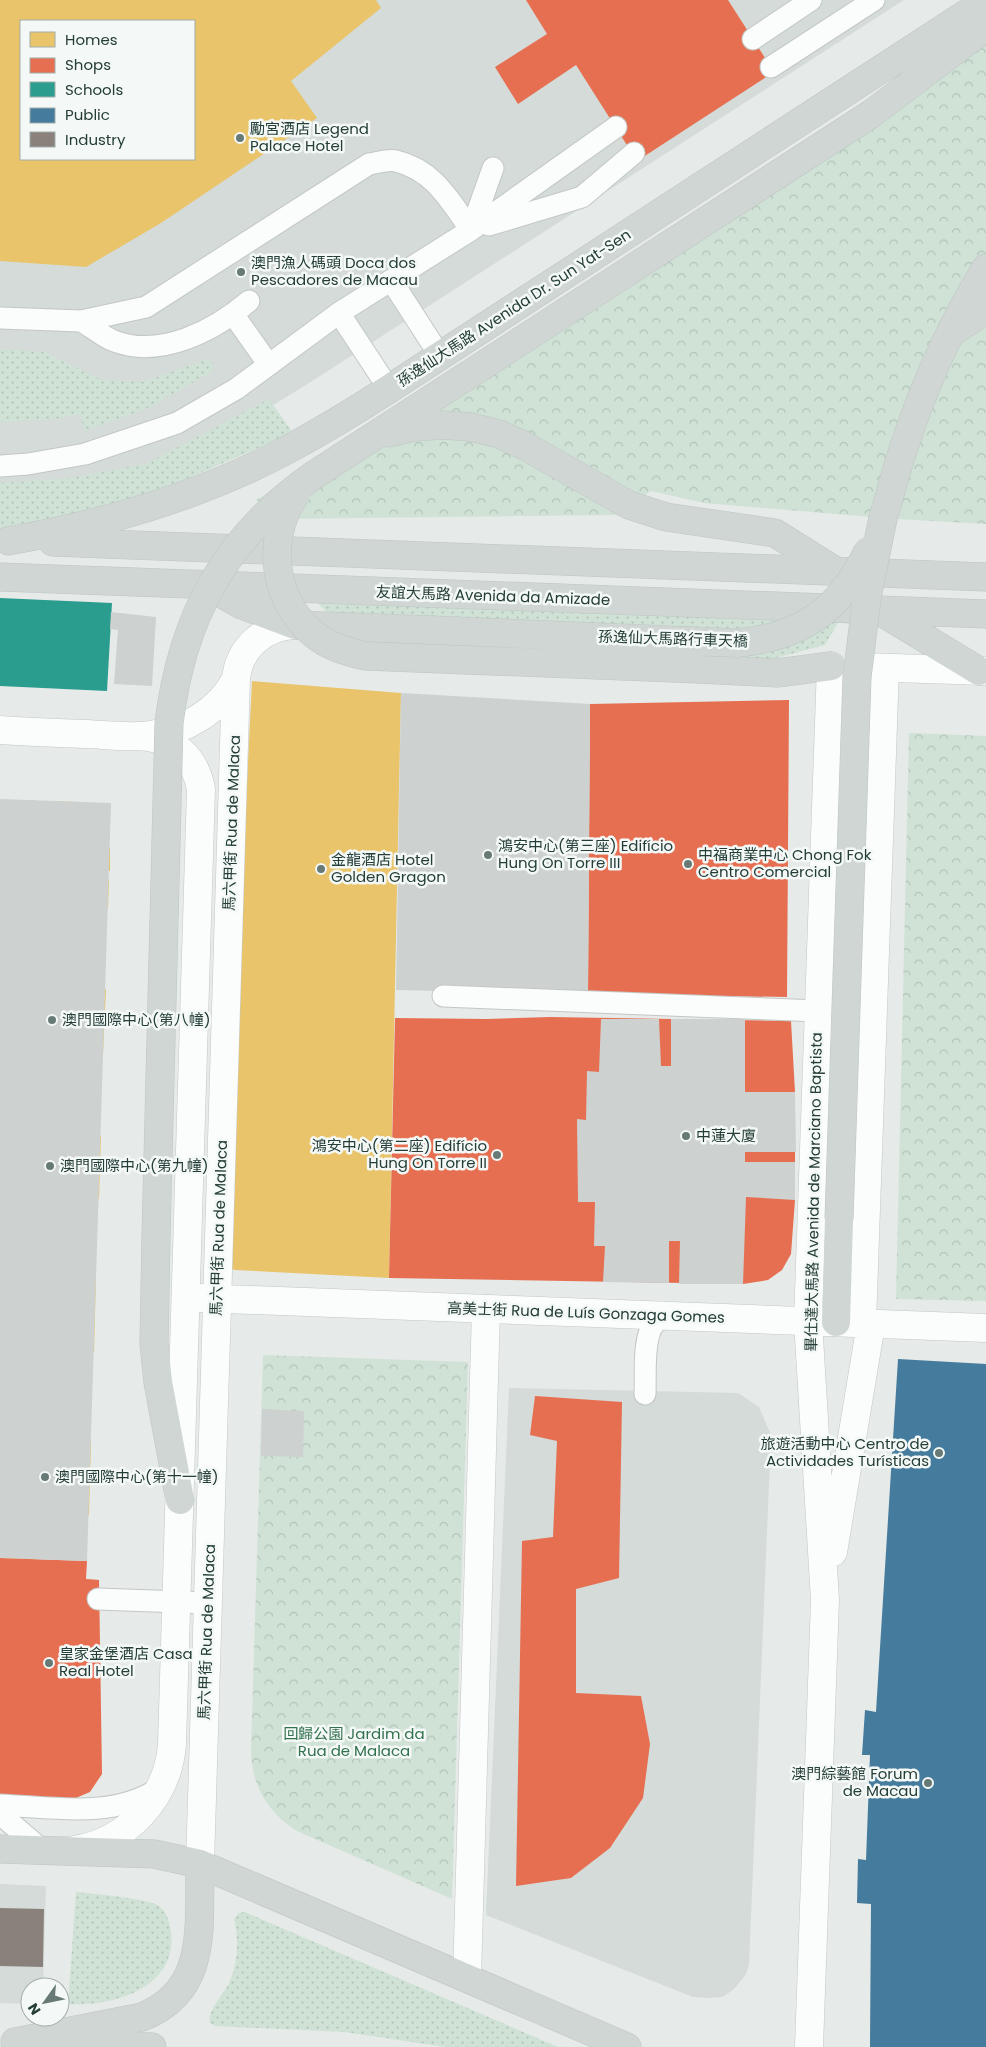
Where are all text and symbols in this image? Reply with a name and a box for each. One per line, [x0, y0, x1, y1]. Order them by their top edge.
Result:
legend [20, 20, 195, 160]
text: Homes [65, 29, 118, 50]
text: Shops [65, 54, 111, 75]
text: Schools [65, 79, 123, 100]
text: Public [65, 104, 110, 125]
place label: 勵宮酒店 Legend Palace Hotel [250, 118, 369, 156]
text: Industry [65, 129, 126, 150]
marker: 勵宮酒店 Legend Palace Hotel [234, 132, 246, 144]
street label: 孫逸仙大馬路 Avenida Dr. Sun Yat-Sen [393, 224, 635, 391]
place label: 澳門漁人碼頭 Doca dos Pescadores de Macau [251, 252, 418, 290]
marker: 澳門漁人碼頭 Doca dos Pescadores de Macau [235, 266, 247, 278]
street label: 友誼大馬路 Avenida da Amizade [376, 581, 610, 610]
street label: 孫逸仙大馬路行車天橋 [598, 625, 748, 652]
street label: 馬六甲街 Rua de Malaca [218, 734, 245, 912]
place label: 鴻安中心(第三座) Edifício Hung On Torre III [498, 835, 673, 873]
place label: 中福商業中心 Chong Fok Centro Comercial [698, 844, 872, 882]
place label: 金龍酒店 Hotel Golden Gragon [331, 849, 446, 887]
marker: 鴻安中心(第三座) Edifício Hung On Torre III [482, 849, 494, 861]
marker: 中福商業中心 Chong Fok Centro Comercial [682, 858, 694, 870]
marker: 金龍酒店 Hotel Golden Gragon [315, 863, 327, 875]
place label: 澳門國際中心(第八幢) [62, 1009, 211, 1030]
marker: 澳門國際中心(第八幢) [46, 1014, 58, 1026]
street label: 畢仕達大馬路 Avenida de Marciano Baptista [800, 1032, 827, 1352]
place label: 中蓮大廈 [696, 1125, 756, 1146]
marker: 中蓮大廈 [680, 1130, 692, 1142]
place label: 鴻安中心(第二座) Edifício Hung On Torre II [312, 1135, 487, 1173]
street label: 馬六甲街 Rua de Malaca [205, 1139, 232, 1317]
marker: 鴻安中心(第二座) Edifício Hung On Torre II [491, 1149, 503, 1161]
place label: 澳門國際中心(第九幢) [60, 1155, 209, 1176]
marker: 澳門國際中心(第九幢) [44, 1160, 56, 1172]
street label: 高美士街 Rua de Luís Gonzaga Gomes [447, 1297, 725, 1328]
place label: 旅遊活動中心 Centro de Actividades Turísticas [760, 1433, 929, 1471]
marker: 旅遊活動中心 Centro de Actividades Turísticas [933, 1447, 945, 1459]
place label: 澳門國際中心(第十一幢) [55, 1466, 219, 1487]
marker: 澳門國際中心(第十一幢) [39, 1471, 51, 1483]
street label: 馬六甲街 Rua de Malaca [193, 1543, 220, 1721]
place label: 皇家金堡酒店 Casa Real Hotel [59, 1643, 193, 1681]
marker: 皇家金堡酒店 Casa Real Hotel [43, 1657, 55, 1669]
park label: 回歸公園 Jardim da Rua de Malaca [283, 1723, 425, 1761]
place label: 澳門綜藝館 Forum de Macau [791, 1763, 918, 1801]
marker: 澳門綜藝館 Forum de Macau [922, 1777, 934, 1789]
north arrow [20, 1977, 70, 2027]
text: N [23, 1999, 45, 2019]

